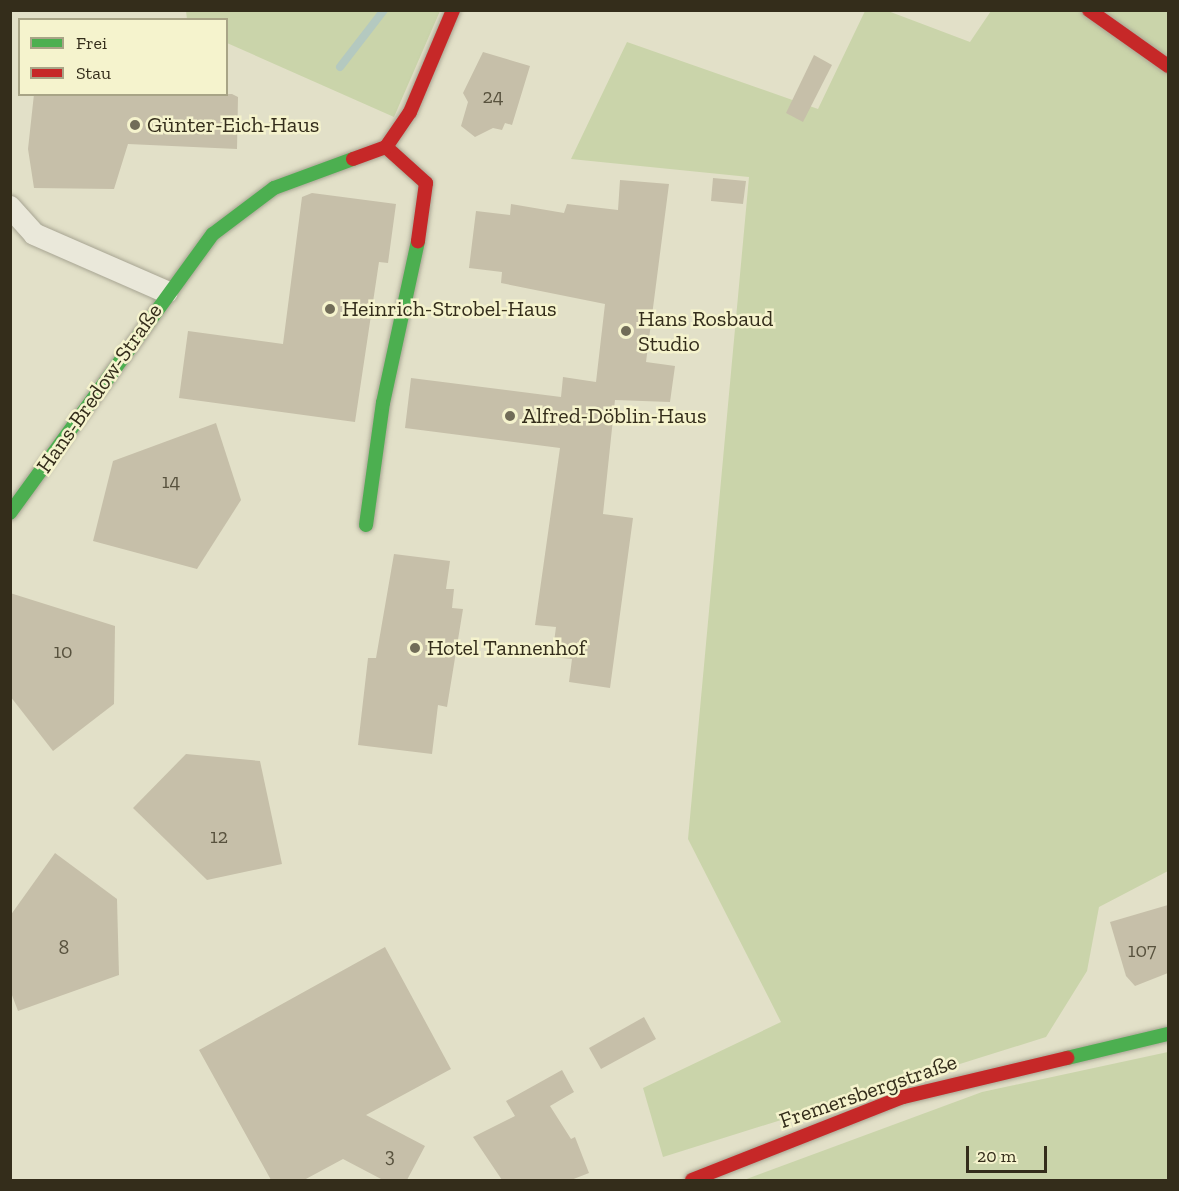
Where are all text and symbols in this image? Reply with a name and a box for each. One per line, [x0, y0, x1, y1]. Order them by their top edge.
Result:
legend [18, 18, 228, 96]
text: Frei [76, 32, 107, 54]
text: Stau [76, 62, 111, 84]
house number: 24 [482, 84, 504, 108]
place label: Günter-Eich-Haus [147, 112, 319, 138]
marker: Günter-Eich-Haus [128, 118, 142, 132]
place label: Heinrich-Strobel-Haus [342, 296, 557, 322]
street label: Hans-Bredow-Straße [31, 298, 167, 478]
marker: Heinrich-Strobel-Haus [323, 302, 337, 316]
place label: Hans Rosbaud Studio [638, 305, 773, 356]
marker: Hans Rosbaud Studio [619, 324, 633, 338]
place label: Alfred-Döblin-Haus [522, 403, 707, 429]
marker: Alfred-Döblin-Haus [503, 409, 517, 423]
house number: 14 [162, 469, 180, 493]
place label: Hotel Tannenhof [427, 635, 586, 661]
house number: 10 [53, 639, 73, 663]
marker: Hotel Tannenhof [408, 641, 422, 655]
house number: 12 [210, 824, 228, 848]
house number: 8 [59, 935, 69, 959]
house number: 107 [1128, 938, 1156, 962]
street label: Fremersbergstraße [776, 1048, 960, 1134]
scale bar [969, 1134, 1050, 1172]
house number: 3 [385, 1143, 395, 1167]
text: 20 m [977, 1145, 1016, 1167]

